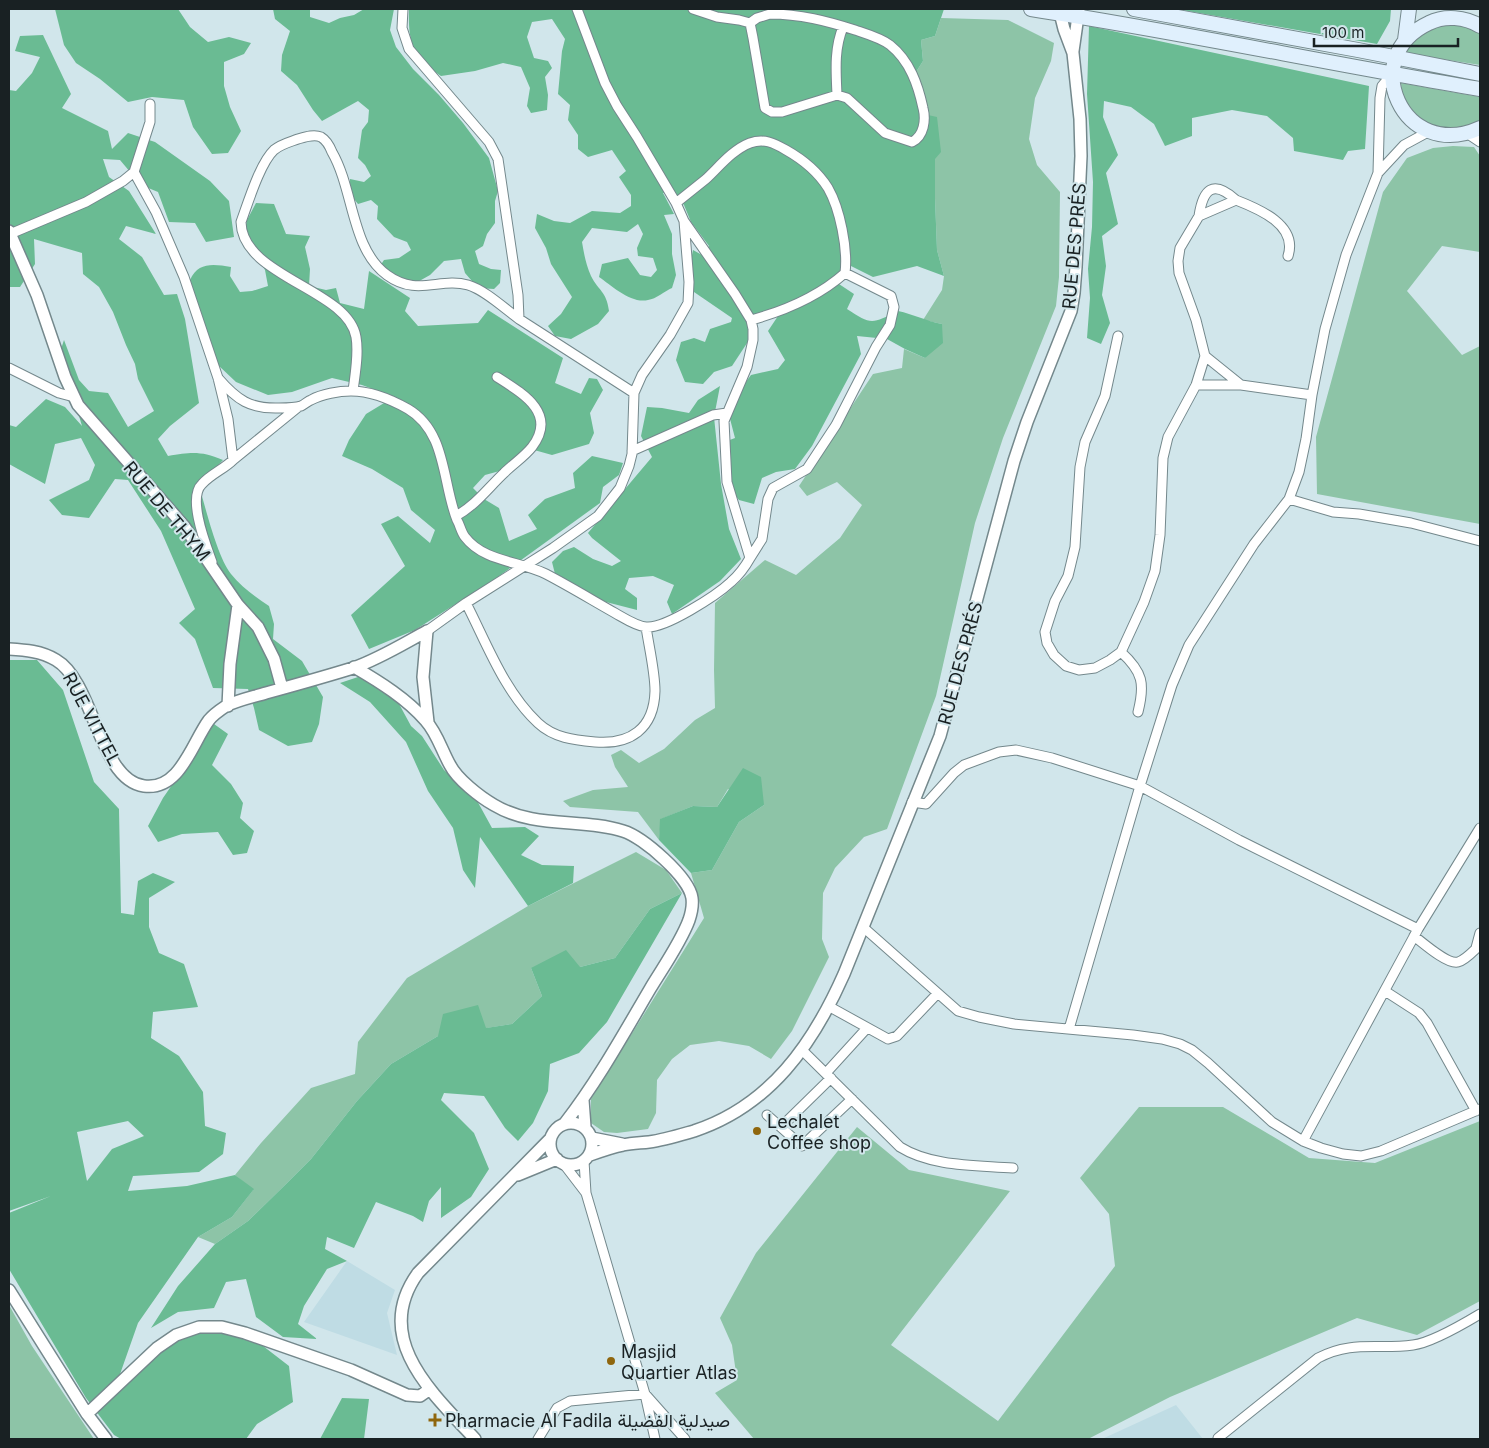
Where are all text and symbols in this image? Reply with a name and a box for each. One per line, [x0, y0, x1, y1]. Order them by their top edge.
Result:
scale bar [1314, 15, 1458, 47]
text: 100 m [1322, 23, 1364, 42]
street label: RUE DES PRÉS [1057, 182, 1090, 310]
street label: RUE DE THYM [119, 457, 215, 565]
street label: RUE DES PRÉS [932, 599, 987, 727]
street label: RUE VITTEL [59, 669, 125, 769]
place label: Lechalet Coffee shop [767, 1111, 871, 1153]
marker: Lechalet Coffee shop [751, 1125, 763, 1137]
place label: Masjid Quartier Atlas [621, 1341, 737, 1383]
marker: Masjid Quartier Atlas [605, 1355, 617, 1367]
place label: Pharmacie Al Fadila صيدلية الفضيلة [445, 1410, 730, 1431]
marker: Pharmacie Al Fadila صيدلية الفضيلة [429, 1414, 441, 1426]

